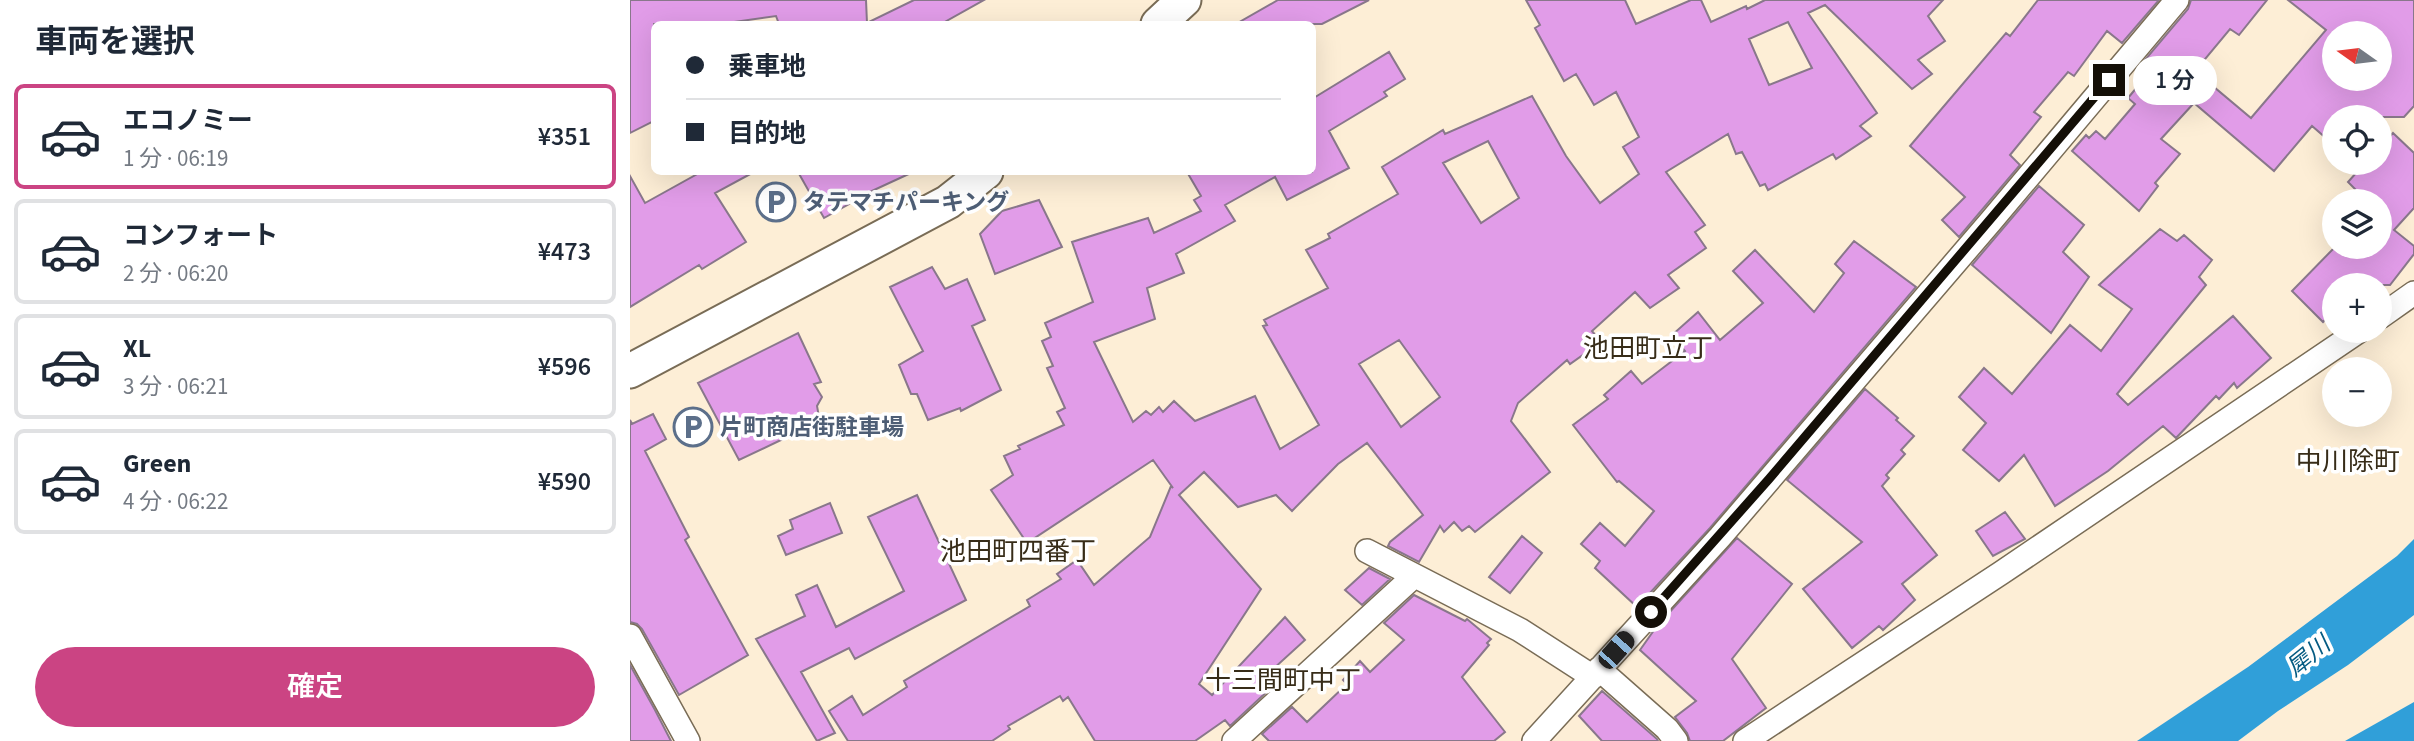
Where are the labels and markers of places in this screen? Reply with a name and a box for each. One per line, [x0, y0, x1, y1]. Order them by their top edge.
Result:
parking icon: タテマチパーキング [755, 181, 797, 223]
place label: タテマチパーキング [803, 186, 1009, 219]
parking icon: 片町商店街駐車場 [672, 406, 714, 448]
place label: 片町商店街駐車場 [720, 411, 904, 444]

